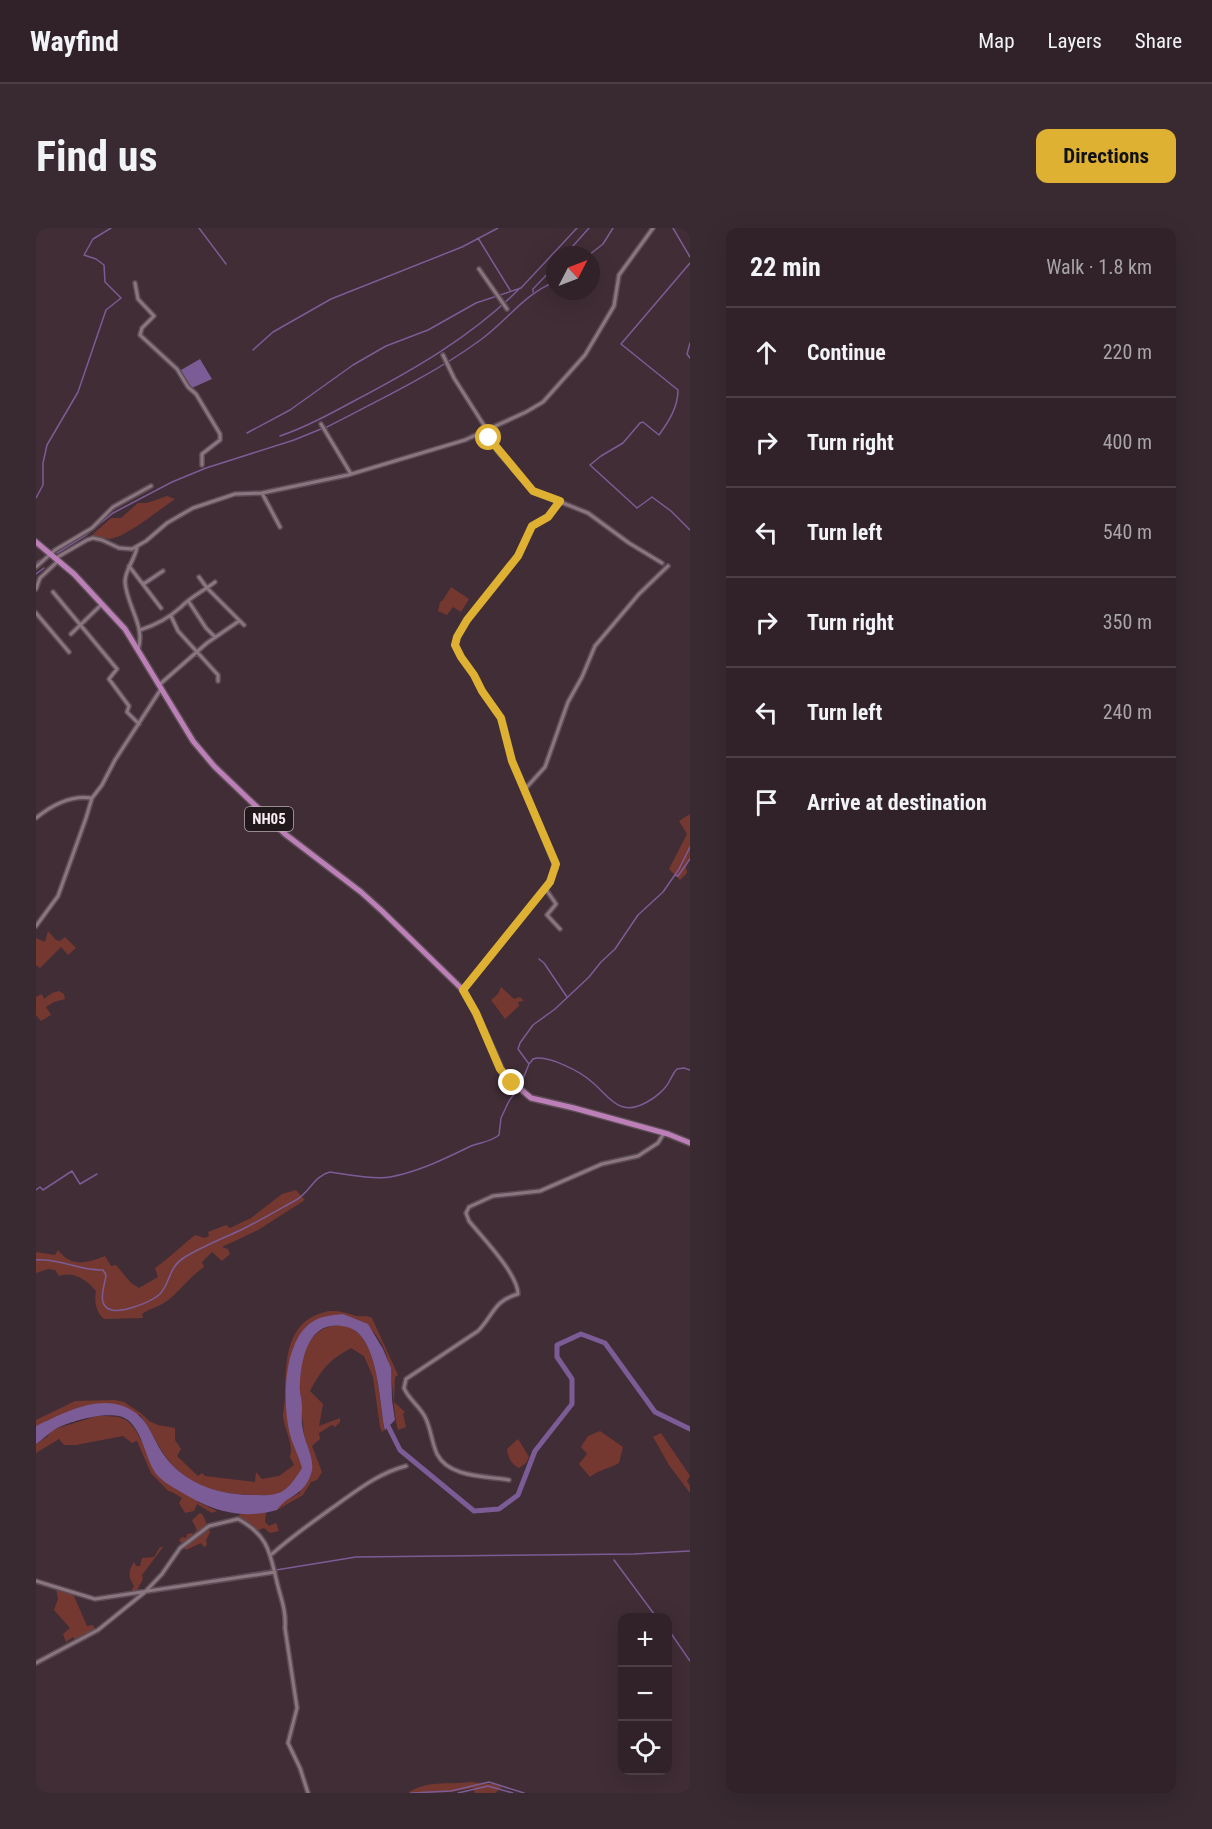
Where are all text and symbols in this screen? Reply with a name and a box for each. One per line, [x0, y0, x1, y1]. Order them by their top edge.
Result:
text: Wayfind [30, 25, 119, 58]
text: Map [978, 29, 1015, 53]
text: Layers [1048, 29, 1102, 53]
text: Share [1135, 29, 1182, 53]
button: Directions [1036, 129, 1176, 183]
text: Find us [36, 132, 157, 181]
north arrow [546, 246, 600, 300]
text: 22 min [750, 252, 821, 282]
text: Walk · 1.8 km [1046, 255, 1152, 279]
icon: ahead [750, 336, 783, 369]
text: Continue [807, 340, 886, 365]
text: 220 m [1103, 340, 1152, 364]
route start [475, 424, 501, 450]
icon: right [750, 426, 783, 459]
text: Turn right [807, 430, 894, 455]
text: 400 m [1103, 430, 1152, 454]
icon: left [750, 516, 783, 549]
text: Turn left [807, 520, 882, 545]
text: 540 m [1103, 520, 1152, 544]
icon: right [750, 606, 783, 639]
text: Turn right [807, 610, 894, 635]
text: 350 m [1103, 610, 1152, 634]
icon: left [750, 696, 783, 729]
text: Turn left [807, 700, 882, 725]
text: 240 m [1103, 700, 1152, 724]
icon: arrive [750, 786, 783, 819]
text: Arrive at destination [807, 790, 987, 815]
road number: NH05 [245, 807, 293, 831]
route end [498, 1069, 524, 1095]
map controls [618, 1613, 672, 1775]
button: + [618, 1613, 672, 1667]
button: − [618, 1667, 672, 1721]
button: locate [618, 1721, 672, 1775]

